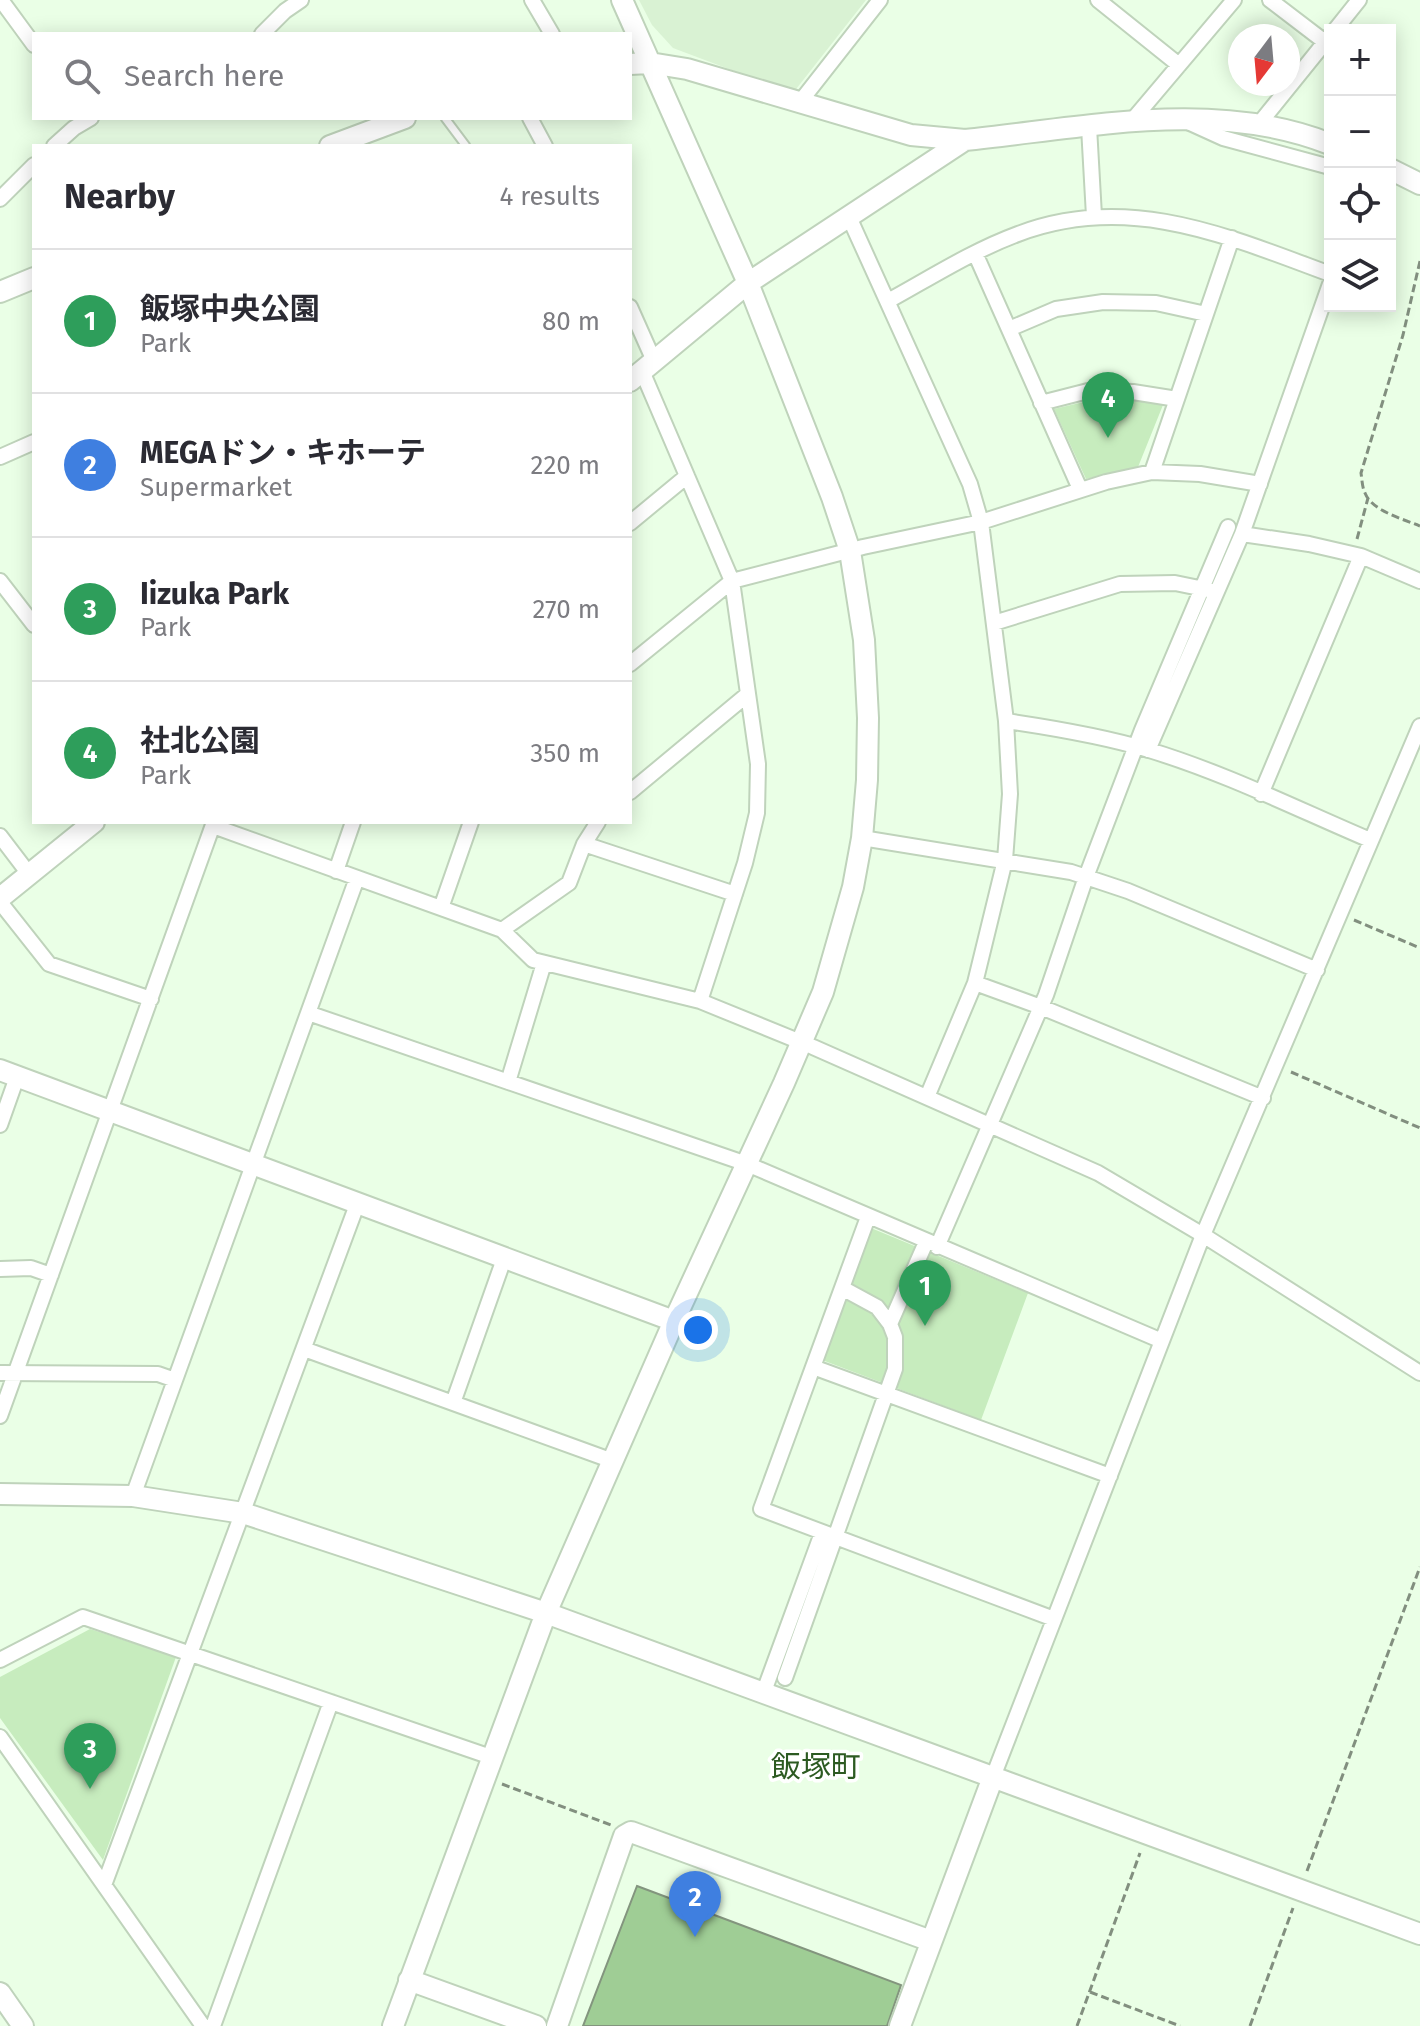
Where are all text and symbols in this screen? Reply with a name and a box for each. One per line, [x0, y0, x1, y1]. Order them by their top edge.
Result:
north arrow [1228, 24, 1300, 96]
map controls [1324, 24, 1396, 312]
button: + [1324, 24, 1396, 96]
search box [32, 32, 632, 120]
icon: search [60, 54, 104, 98]
text: Search here [124, 58, 284, 94]
button: − [1324, 96, 1396, 168]
button: locate [1324, 168, 1396, 240]
text: Nearby [64, 176, 175, 217]
text: 4 results [499, 181, 600, 212]
button: layers [1324, 240, 1396, 312]
text: 飯塚中央公園 [140, 291, 320, 327]
text: 1 [84, 306, 96, 337]
text: 80 m [542, 306, 600, 337]
text: Park [140, 328, 191, 359]
pin: 4 [1082, 372, 1134, 438]
text: MEGAドン・キホーテ [140, 435, 426, 471]
text: 2 [83, 450, 97, 481]
text: 220 m [531, 450, 600, 481]
text: Supermarket [140, 472, 292, 503]
text: Iizuka Park [140, 576, 289, 612]
text: 3 [83, 594, 97, 625]
text: 270 m [532, 594, 600, 625]
text: Park [140, 612, 191, 643]
text: 社北公園 [140, 723, 260, 759]
text: 4 [83, 738, 97, 769]
text: 350 m [530, 738, 600, 769]
text: Park [140, 760, 191, 791]
pin: 1 [899, 1260, 951, 1326]
your location [678, 1310, 718, 1350]
pin: 3 [64, 1723, 116, 1789]
district label: 飯塚町 [771, 1749, 861, 1785]
pin: 2 [669, 1871, 721, 1937]

